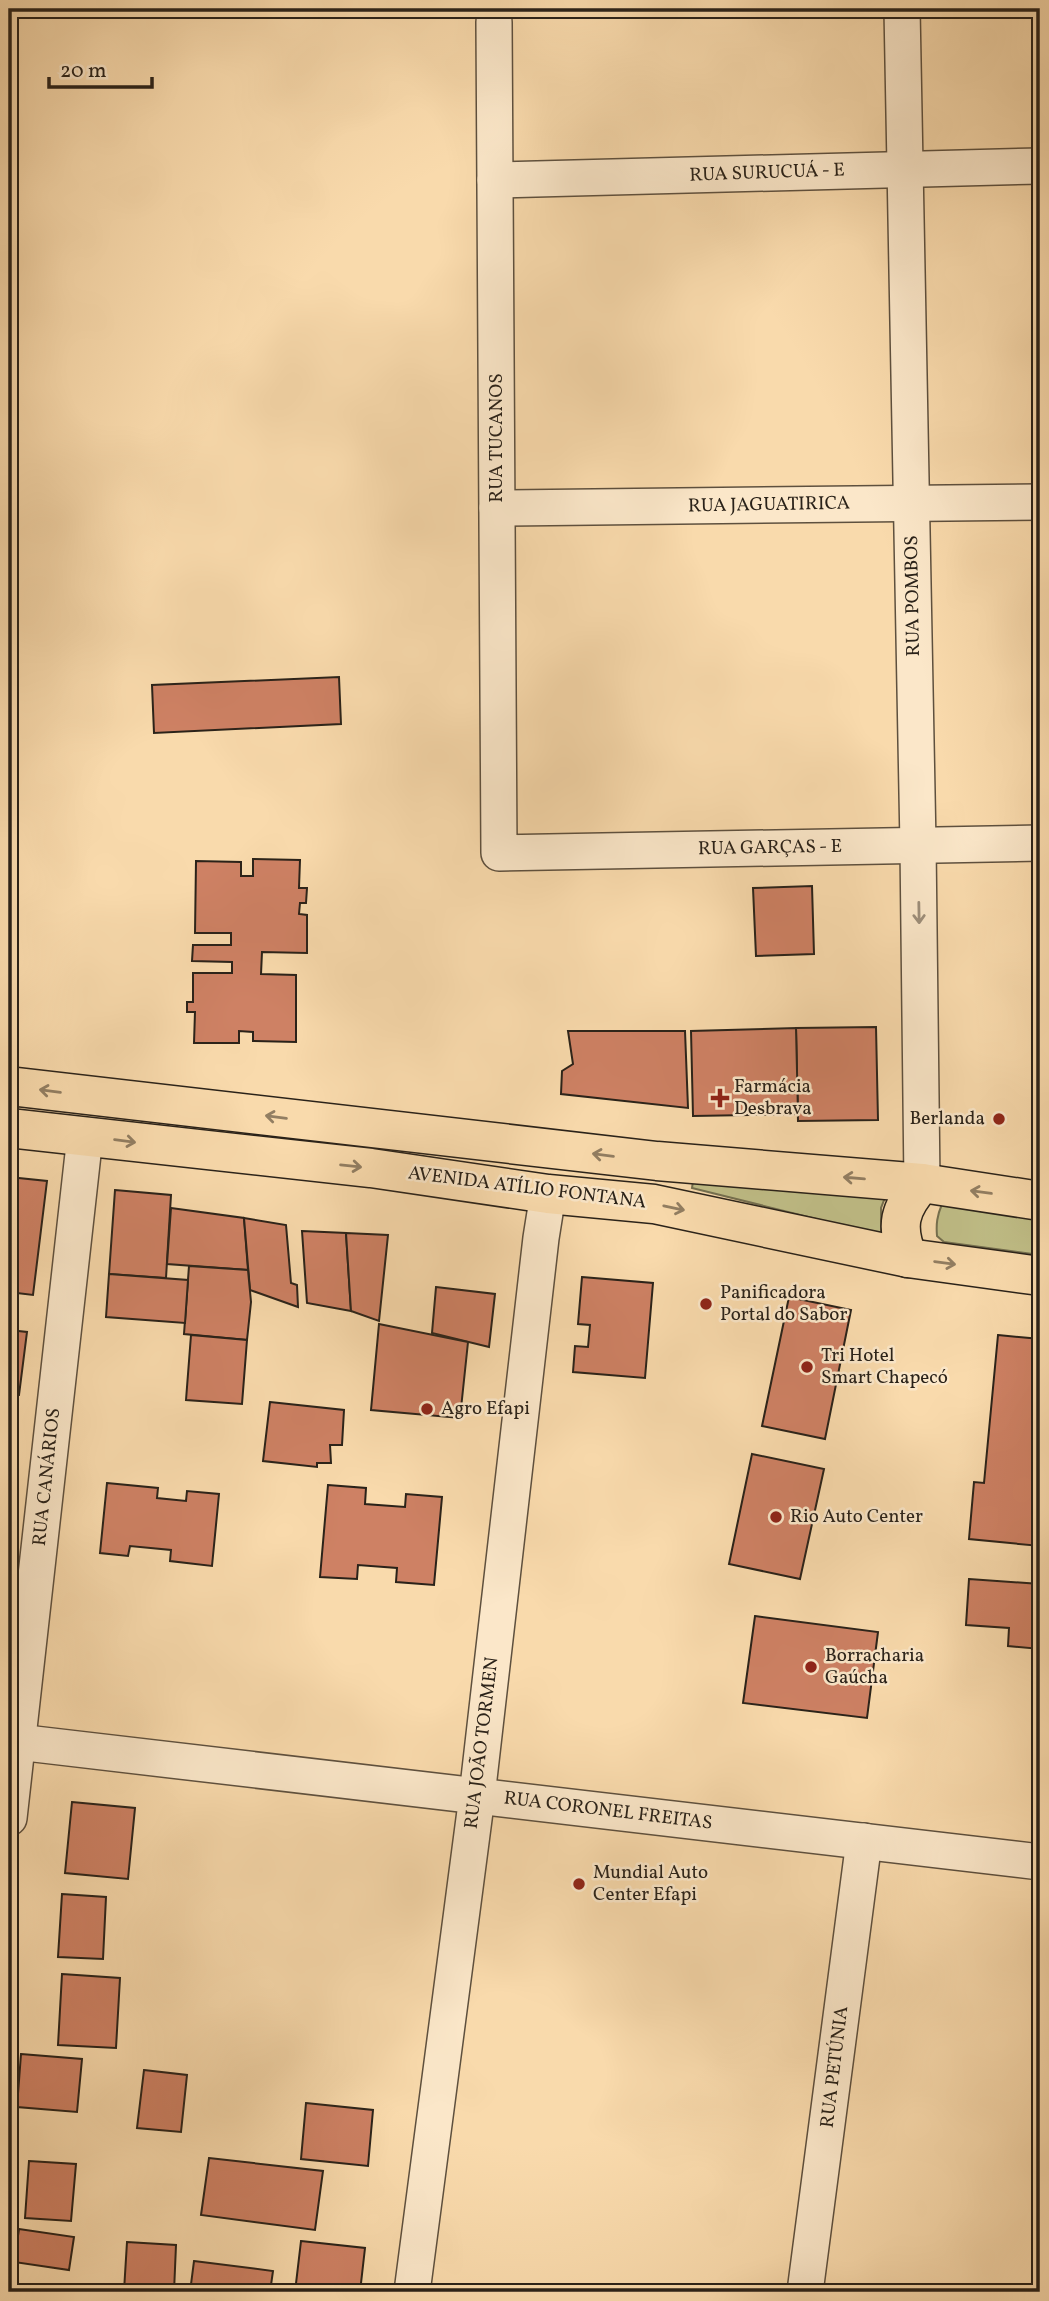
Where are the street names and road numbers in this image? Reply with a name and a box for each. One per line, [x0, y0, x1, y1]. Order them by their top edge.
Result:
street label: RUA SURUCUÁ - E [689, 157, 845, 189]
street label: RUA TUCANOS [484, 373, 510, 503]
street label: RUA JAGUATIRICA [688, 491, 850, 519]
street label: RUA POMBOS [899, 535, 927, 657]
street label: RUA GARÇAS - E [698, 834, 842, 862]
street label: AVENIDA ATÍLIO FONTANA [406, 1160, 648, 1216]
street label: RUA CANÁRIOS [27, 1407, 67, 1547]
street label: RUA JOÃO TORMEN [459, 1655, 505, 1831]
street label: RUA CORONEL FREITAS [502, 1785, 714, 1837]
street label: RUA PETÚNIA [815, 2005, 855, 2129]

